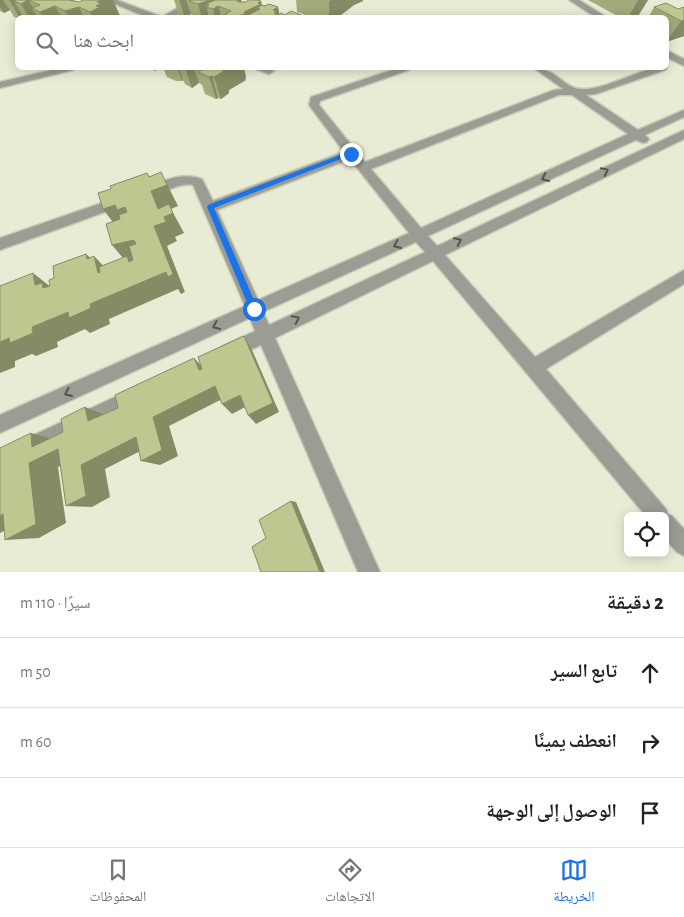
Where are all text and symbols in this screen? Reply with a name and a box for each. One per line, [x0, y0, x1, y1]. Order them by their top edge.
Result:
search box [15, 15, 669, 70]
icon: search [33, 29, 61, 57]
text: ابحث هنا [73, 32, 134, 51]
route end [340, 143, 363, 166]
one-way arrow [600, 167, 609, 177]
one-way arrow [541, 171, 550, 182]
one-way arrow [453, 237, 462, 247]
one-way arrow [393, 238, 402, 248]
route start [243, 298, 266, 321]
one-way arrow [291, 315, 300, 325]
one-way arrow [212, 319, 221, 330]
one-way arrow [64, 386, 73, 397]
map controls [624, 512, 669, 557]
button: locate [624, 512, 669, 557]
text: 2 دقيقة [607, 592, 664, 613]
text: سيرًا · 110 m [20, 595, 90, 611]
icon: ahead [636, 659, 664, 687]
text: تابع السير [551, 662, 617, 681]
text: 50 m [20, 664, 51, 680]
icon: right [636, 729, 664, 757]
text: انعطف يمينًا [534, 732, 617, 751]
text: 60 m [20, 734, 51, 750]
icon: arrive [636, 799, 664, 827]
text: الوصول إلى الوجهة [486, 802, 617, 821]
tab: المحفوظات [89, 856, 146, 910]
tab: الاتجاهات [325, 856, 375, 910]
tab: الخريطة [553, 856, 595, 910]

